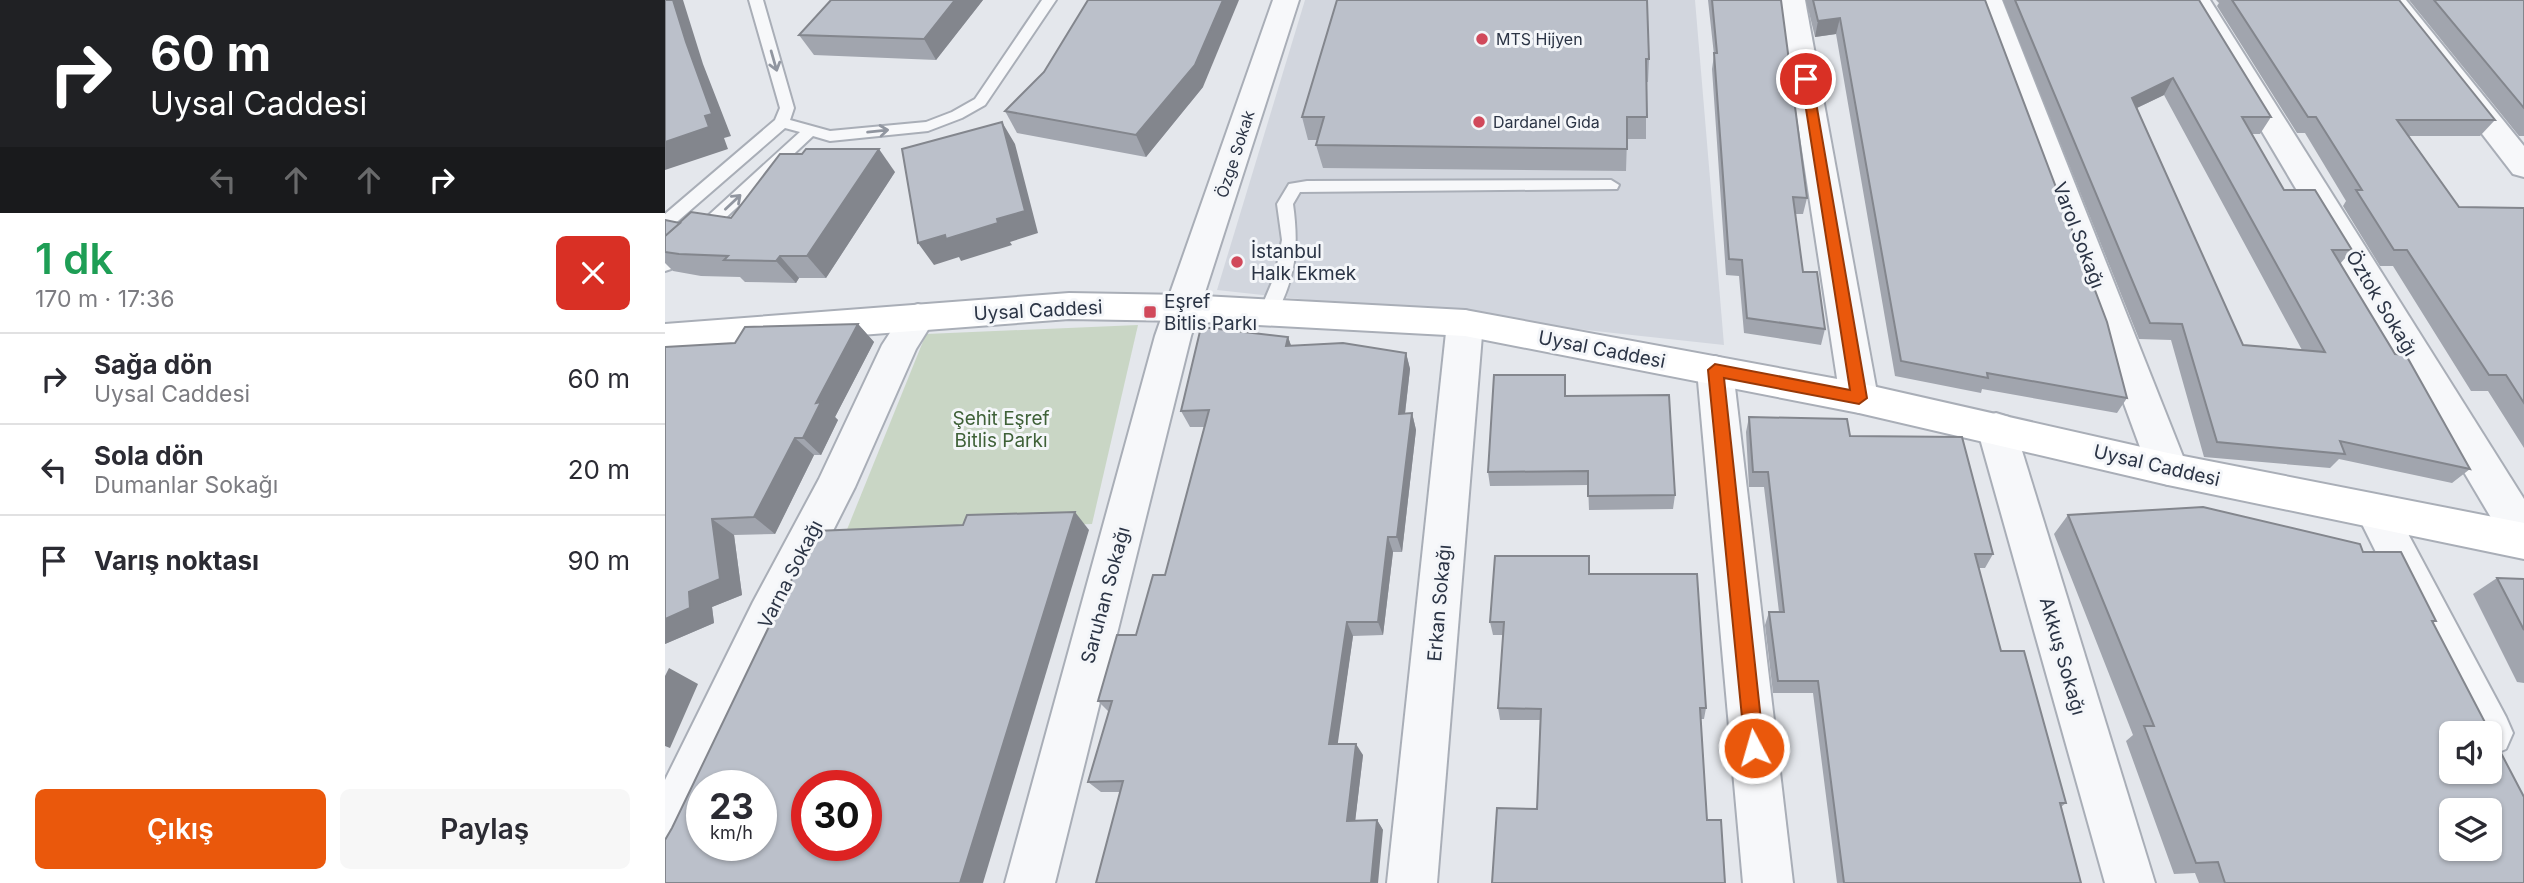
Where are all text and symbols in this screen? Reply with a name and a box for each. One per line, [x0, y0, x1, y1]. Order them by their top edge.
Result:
text: 60 m [150, 24, 271, 83]
icon: right [35, 28, 126, 119]
place label: MTS Hijyen [1496, 29, 1583, 49]
marker: MTS Hijyen [1474, 31, 1490, 47]
pin [1776, 49, 1836, 109]
one-way arrow [768, 50, 781, 72]
icon: arrive [1787, 60, 1825, 98]
text: Uysal Caddesi [150, 84, 367, 123]
street label: Özge Sokak [1211, 107, 1259, 200]
place label: Dardanel Gıda [1493, 112, 1600, 132]
marker: Dardanel Gıda [1471, 114, 1487, 130]
one-way arrow [866, 124, 889, 137]
icon: left [204, 161, 242, 199]
icon: ahead [277, 161, 315, 199]
icon: ahead [350, 161, 388, 199]
icon: right [423, 161, 461, 199]
street label: Varol Sokağı [2048, 179, 2109, 292]
one-way arrow [724, 194, 741, 211]
text: 1 dk [35, 233, 113, 284]
button: close [556, 236, 630, 310]
place label: İstanbul Halk Ekmek [1251, 240, 1357, 285]
street label: Öztok Sokağı [2341, 246, 2422, 360]
marker: İstanbul Halk Ekmek [1229, 254, 1245, 270]
text: 170 m · 17:36 [35, 285, 174, 313]
place label: Eşref Bitlis Parkı [1164, 290, 1257, 335]
street label: Uysal Caddesi [973, 296, 1103, 325]
marker: Eşref Bitlis Parkı [1142, 304, 1158, 320]
street label: Uysal Caddesi [1536, 326, 1667, 373]
text: Sağa dön [94, 349, 212, 380]
icon: right [35, 360, 73, 398]
text: 60 m [567, 363, 630, 394]
text: Uysal Caddesi [94, 380, 250, 408]
park label: Şehit Eşref Bitlis Parkı [952, 407, 1050, 452]
text: Sola dön [94, 440, 204, 471]
street label: Uysal Caddesi [2091, 440, 2222, 491]
icon: left [35, 451, 73, 489]
text: 20 m [568, 454, 630, 485]
text: Dumanlar Sokağı [94, 471, 278, 499]
street label: Varna Sokağı [753, 516, 828, 632]
street label: Saruhan Sokağı [1076, 524, 1135, 666]
icon: arrive [35, 542, 73, 580]
street label: Erkan Sokağı [1423, 544, 1456, 663]
text: Varış noktası [94, 545, 259, 576]
text: 90 m [567, 545, 630, 576]
street label: Akkuş Sokağı [2035, 595, 2090, 718]
position arrow [1717, 711, 1791, 785]
map controls [2439, 721, 2502, 861]
button: sound [2439, 721, 2502, 784]
speed limit sign: 30 [791, 770, 882, 861]
text: 23 [709, 785, 754, 827]
button: Çıkış [35, 789, 326, 869]
button: Paylaş [340, 789, 630, 869]
button: layers [2439, 798, 2502, 861]
text: km/h [710, 822, 753, 843]

